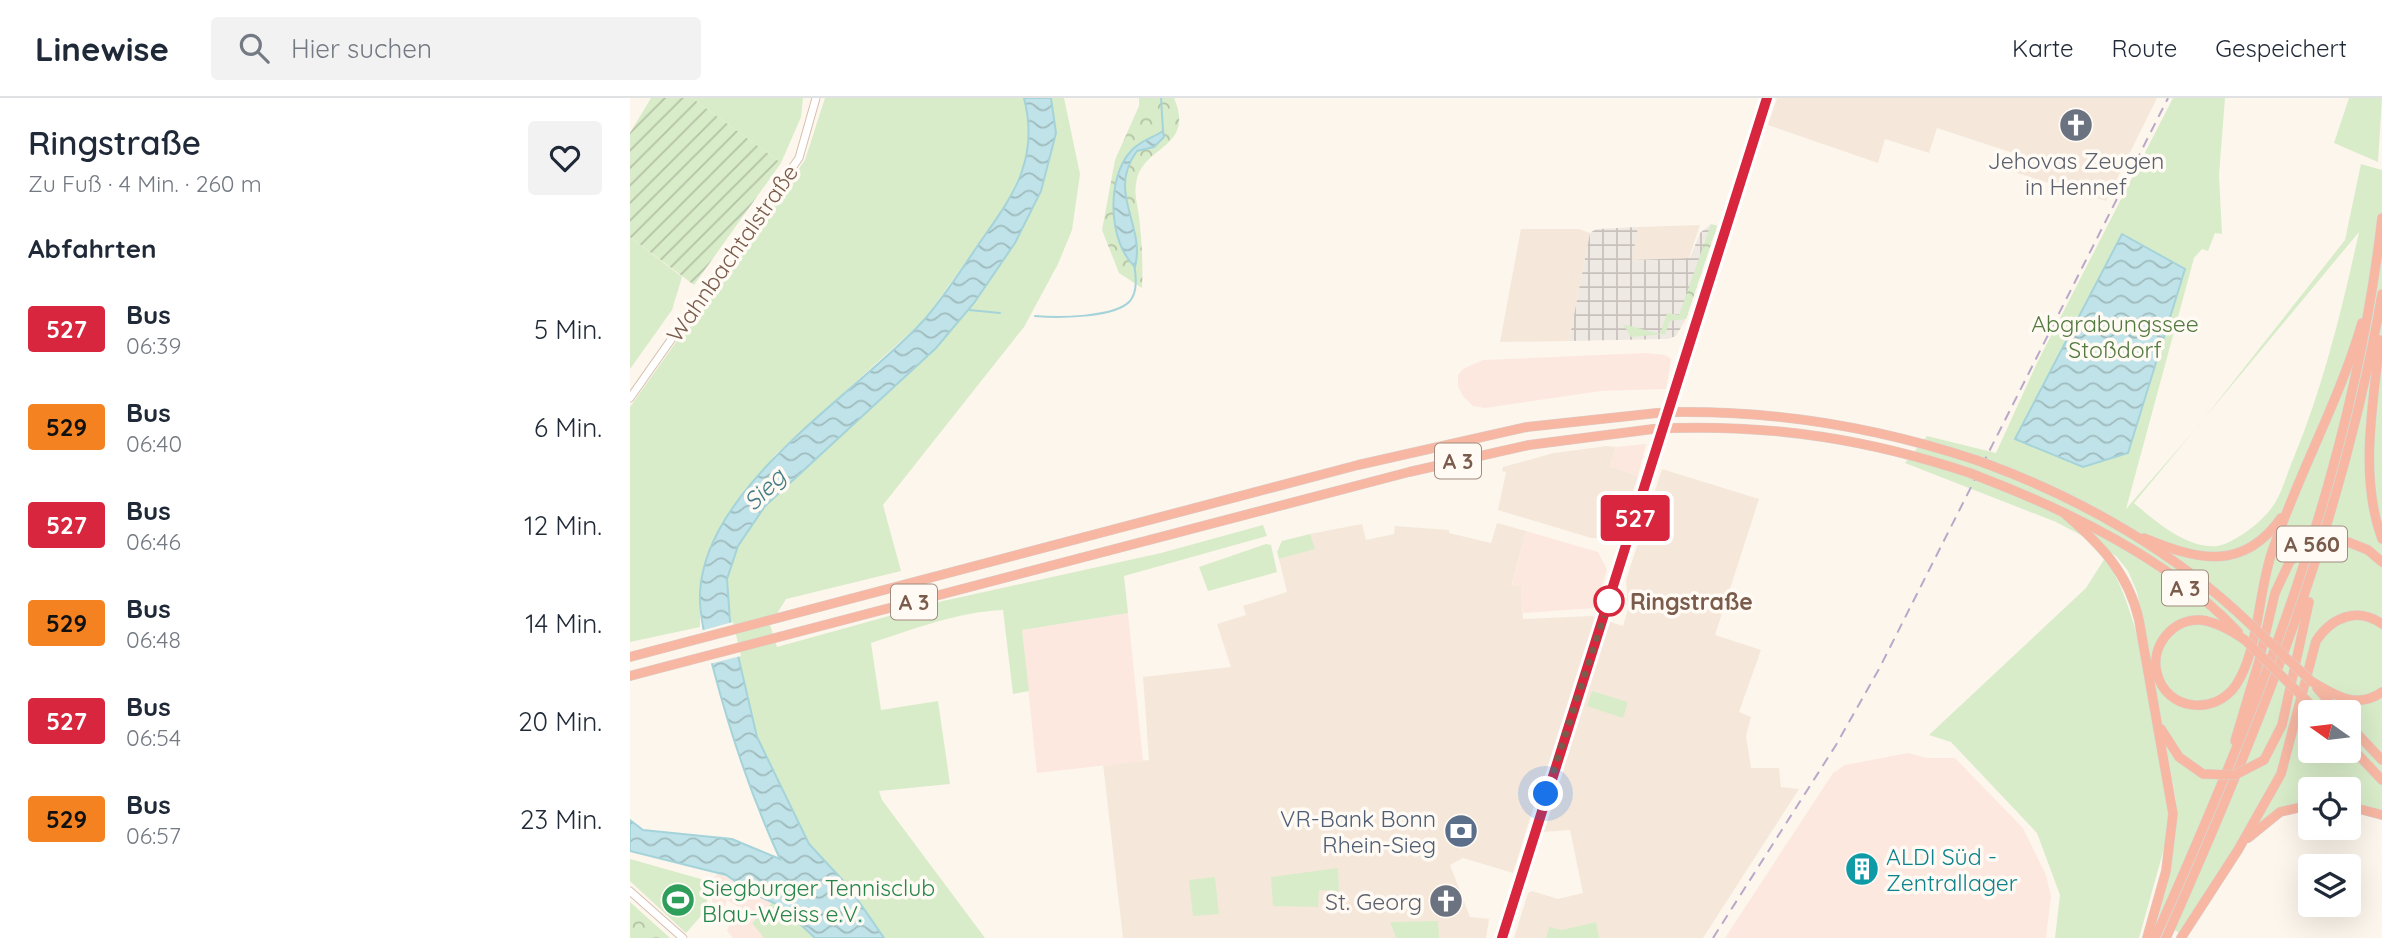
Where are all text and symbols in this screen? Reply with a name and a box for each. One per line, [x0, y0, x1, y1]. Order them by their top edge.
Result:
search box [211, 17, 701, 80]
text: Linewise [35, 28, 169, 69]
icon: search [235, 29, 273, 67]
text: Hier suchen [291, 32, 432, 65]
text: Karte [2012, 33, 2074, 63]
text: Route [2112, 33, 2177, 63]
text: Gespeichert [2215, 33, 2347, 63]
church icon: Jehovas Zeugen in Hennef [2057, 106, 2095, 144]
button: heart [528, 121, 602, 195]
text: Ringstraße [28, 122, 201, 163]
place label: Jehovas Zeugen in Hennef [1988, 146, 2164, 201]
street label: Wahnbachtalstraße [660, 159, 804, 347]
text: Zu Fuß · 4 Min. · 260 m [28, 169, 262, 198]
text: Abfahrten [28, 232, 157, 265]
text: Bus [126, 298, 171, 331]
park label: Abgrabungssee Stoßdorf [2031, 309, 2199, 364]
text: 5 Min. [534, 313, 602, 346]
text: 527 [46, 314, 87, 344]
text: 06:39 [126, 331, 181, 360]
text: Bus [126, 396, 171, 429]
text: 6 Min. [534, 411, 602, 444]
text: 529 [46, 412, 87, 442]
text: 06:40 [126, 429, 182, 458]
road number: A 3 [1435, 444, 1481, 478]
water label: Sieg [737, 460, 793, 516]
text: Bus [126, 494, 171, 527]
line badge: 527 [1595, 495, 1675, 541]
text: 527 [1615, 503, 1655, 533]
text: 12 Min. [524, 509, 602, 542]
text: 527 [46, 510, 87, 540]
road number: A 560 [2277, 526, 2347, 562]
text: 06:46 [126, 527, 181, 556]
road number: A 3 [2162, 570, 2208, 606]
road number: A 3 [891, 584, 937, 620]
marker: Ringstraße [1594, 586, 1624, 616]
place label: Ringstraße [1630, 587, 1753, 616]
text: Bus [126, 592, 171, 625]
text: 14 Min. [525, 607, 602, 640]
text: 529 [46, 608, 87, 638]
text: 06:48 [126, 625, 181, 654]
text: Bus [126, 690, 171, 723]
north arrow [2298, 700, 2361, 763]
map controls [2298, 700, 2361, 917]
text: 20 Min. [518, 705, 602, 738]
text: 527 [46, 706, 87, 736]
text: 06:54 [126, 723, 181, 752]
your location [1528, 776, 1563, 811]
button: locate [2298, 777, 2361, 840]
text: Bus [126, 788, 171, 821]
text: 23 Min. [520, 803, 602, 836]
text: 529 [46, 804, 87, 834]
place label: VR-Bank Bonn Rhein-Sieg [1280, 804, 1436, 859]
bank icon: VR-Bank Bonn Rhein-Sieg [1442, 812, 1480, 850]
text: 06:57 [126, 821, 181, 850]
place label: ALDI Süd - Zentrallager [1886, 842, 2018, 897]
building icon: ALDI Süd - Zentrallager [1843, 850, 1881, 888]
button: layers [2298, 854, 2361, 917]
place label: Siegburger Tennisclub Blau-Weiss e.V. [702, 873, 935, 928]
sports icon: Siegburger Tennisclub Blau-Weiss e.V. [659, 881, 697, 919]
church icon: St. Georg [1427, 882, 1465, 920]
place label: St. Georg [1325, 887, 1422, 916]

